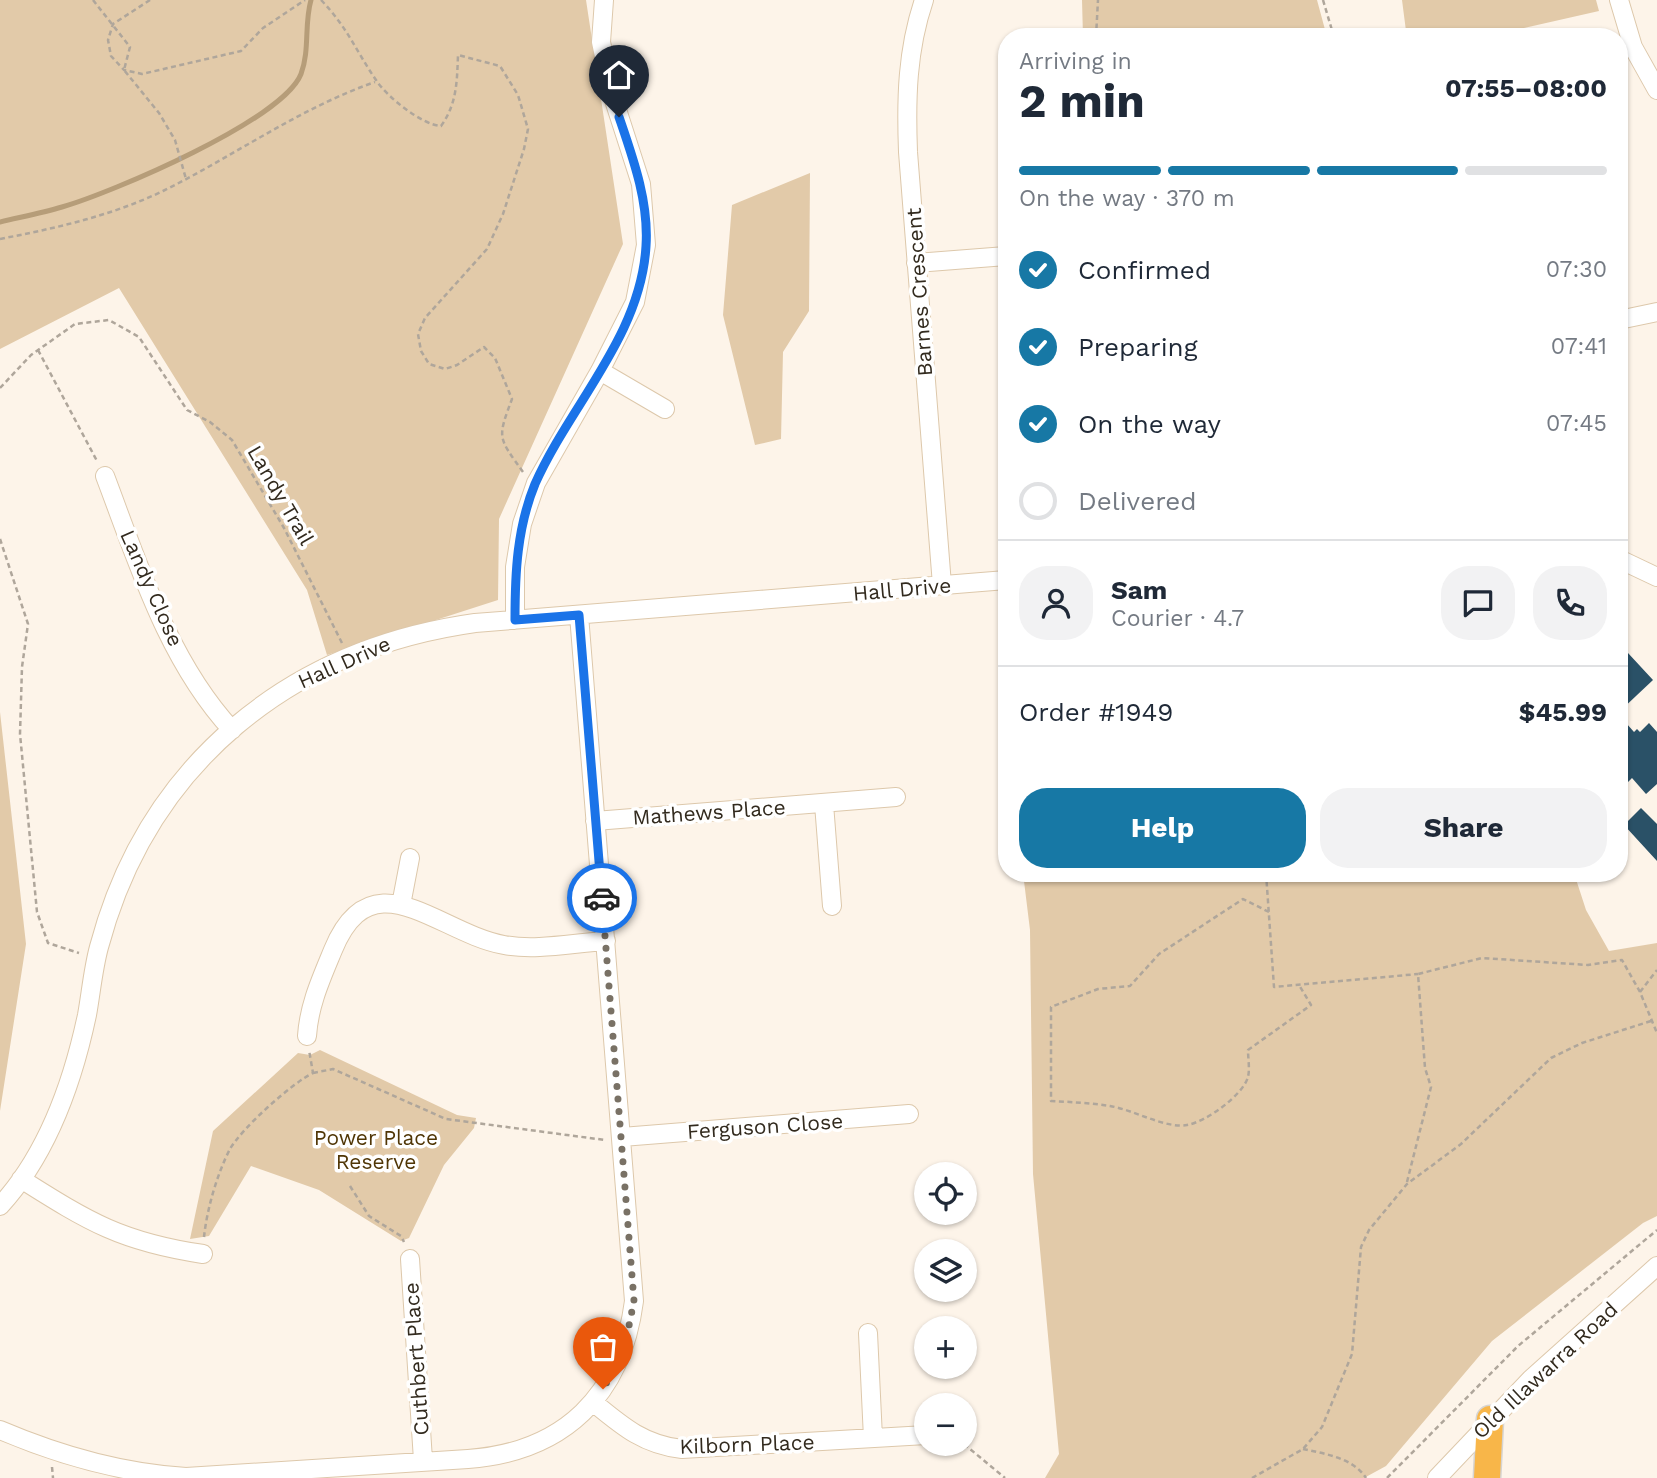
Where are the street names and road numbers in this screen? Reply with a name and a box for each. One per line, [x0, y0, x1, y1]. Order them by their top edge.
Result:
street label: Barnes Crescent [901, 207, 937, 377]
street label: Landy Trail [242, 441, 320, 550]
street label: Landy Close [115, 526, 189, 650]
street label: Hall Drive [852, 572, 952, 606]
street label: Hall Drive [294, 631, 394, 693]
street label: Mathews Place [632, 794, 786, 830]
street label: Ferguson Close [686, 1108, 844, 1144]
street label: Cuthbert Place [398, 1282, 434, 1436]
street label: Old Illawarra Road [1467, 1296, 1623, 1444]
street label: Kilborn Place [679, 1429, 815, 1459]

